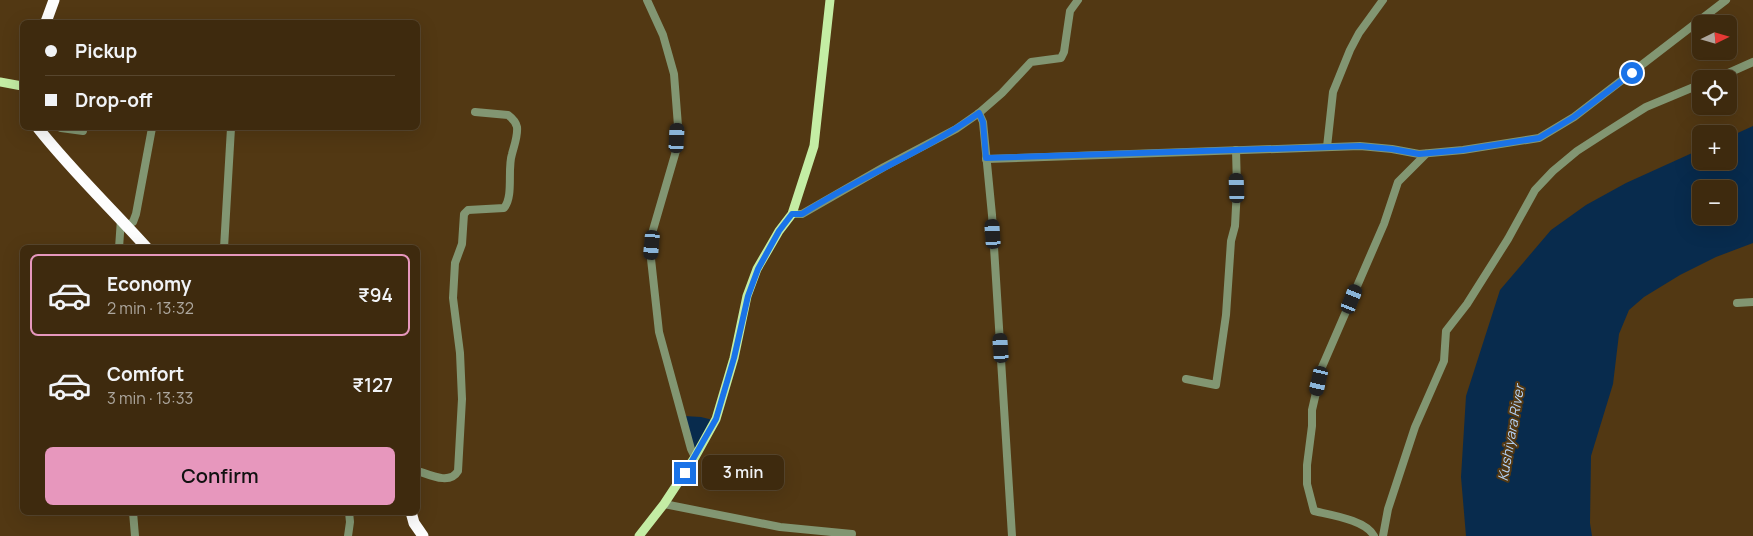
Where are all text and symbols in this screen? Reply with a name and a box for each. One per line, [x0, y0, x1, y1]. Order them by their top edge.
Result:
north arrow [1692, 15, 1738, 60]
map controls [1692, 15, 1737, 225]
text: Pickup [75, 38, 137, 64]
route start [1621, 62, 1643, 84]
button: locate [1692, 70, 1737, 115]
text: Drop-off [75, 87, 152, 113]
car [668, 123, 685, 153]
button: + [1692, 125, 1737, 170]
car [1228, 173, 1245, 203]
button: − [1692, 180, 1737, 225]
car [984, 219, 1001, 249]
car [643, 229, 660, 261]
text: Economy [107, 271, 191, 297]
icon: car [47, 273, 92, 318]
text: ₹94 [358, 282, 393, 308]
car [1339, 282, 1364, 316]
text: 2 min · 13:32 [107, 297, 194, 319]
car [992, 333, 1009, 363]
text: Comfort [107, 361, 184, 387]
icon: car [47, 363, 92, 408]
car [1308, 365, 1329, 397]
text: ₹127 [352, 372, 393, 398]
water label: Kushiyara River [1493, 381, 1529, 483]
text: 3 min · 13:33 [107, 387, 193, 409]
button: Confirm [45, 447, 395, 505]
callout: 3 min [702, 456, 785, 490]
text: 3 min [723, 461, 763, 483]
route end [674, 462, 696, 484]

